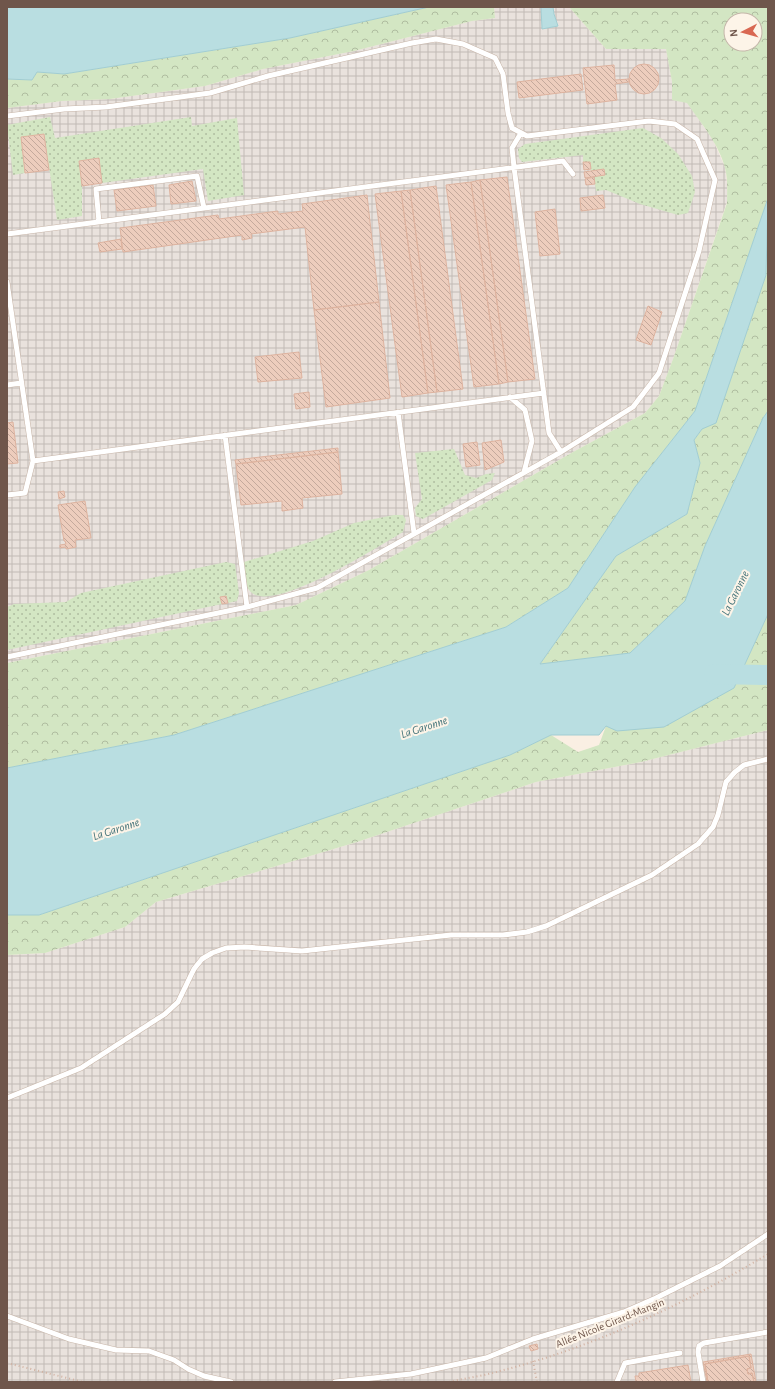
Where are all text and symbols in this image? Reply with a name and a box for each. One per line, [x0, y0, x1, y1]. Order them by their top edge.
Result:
north arrow [723, 12, 763, 52]
text: N [728, 29, 739, 37]
water label: La Garonne [719, 568, 751, 617]
water label: La Garonne [399, 714, 449, 740]
water label: La Garonne [91, 816, 141, 842]
street label: Allée Nicole Girard-Mangin [554, 1296, 666, 1350]

